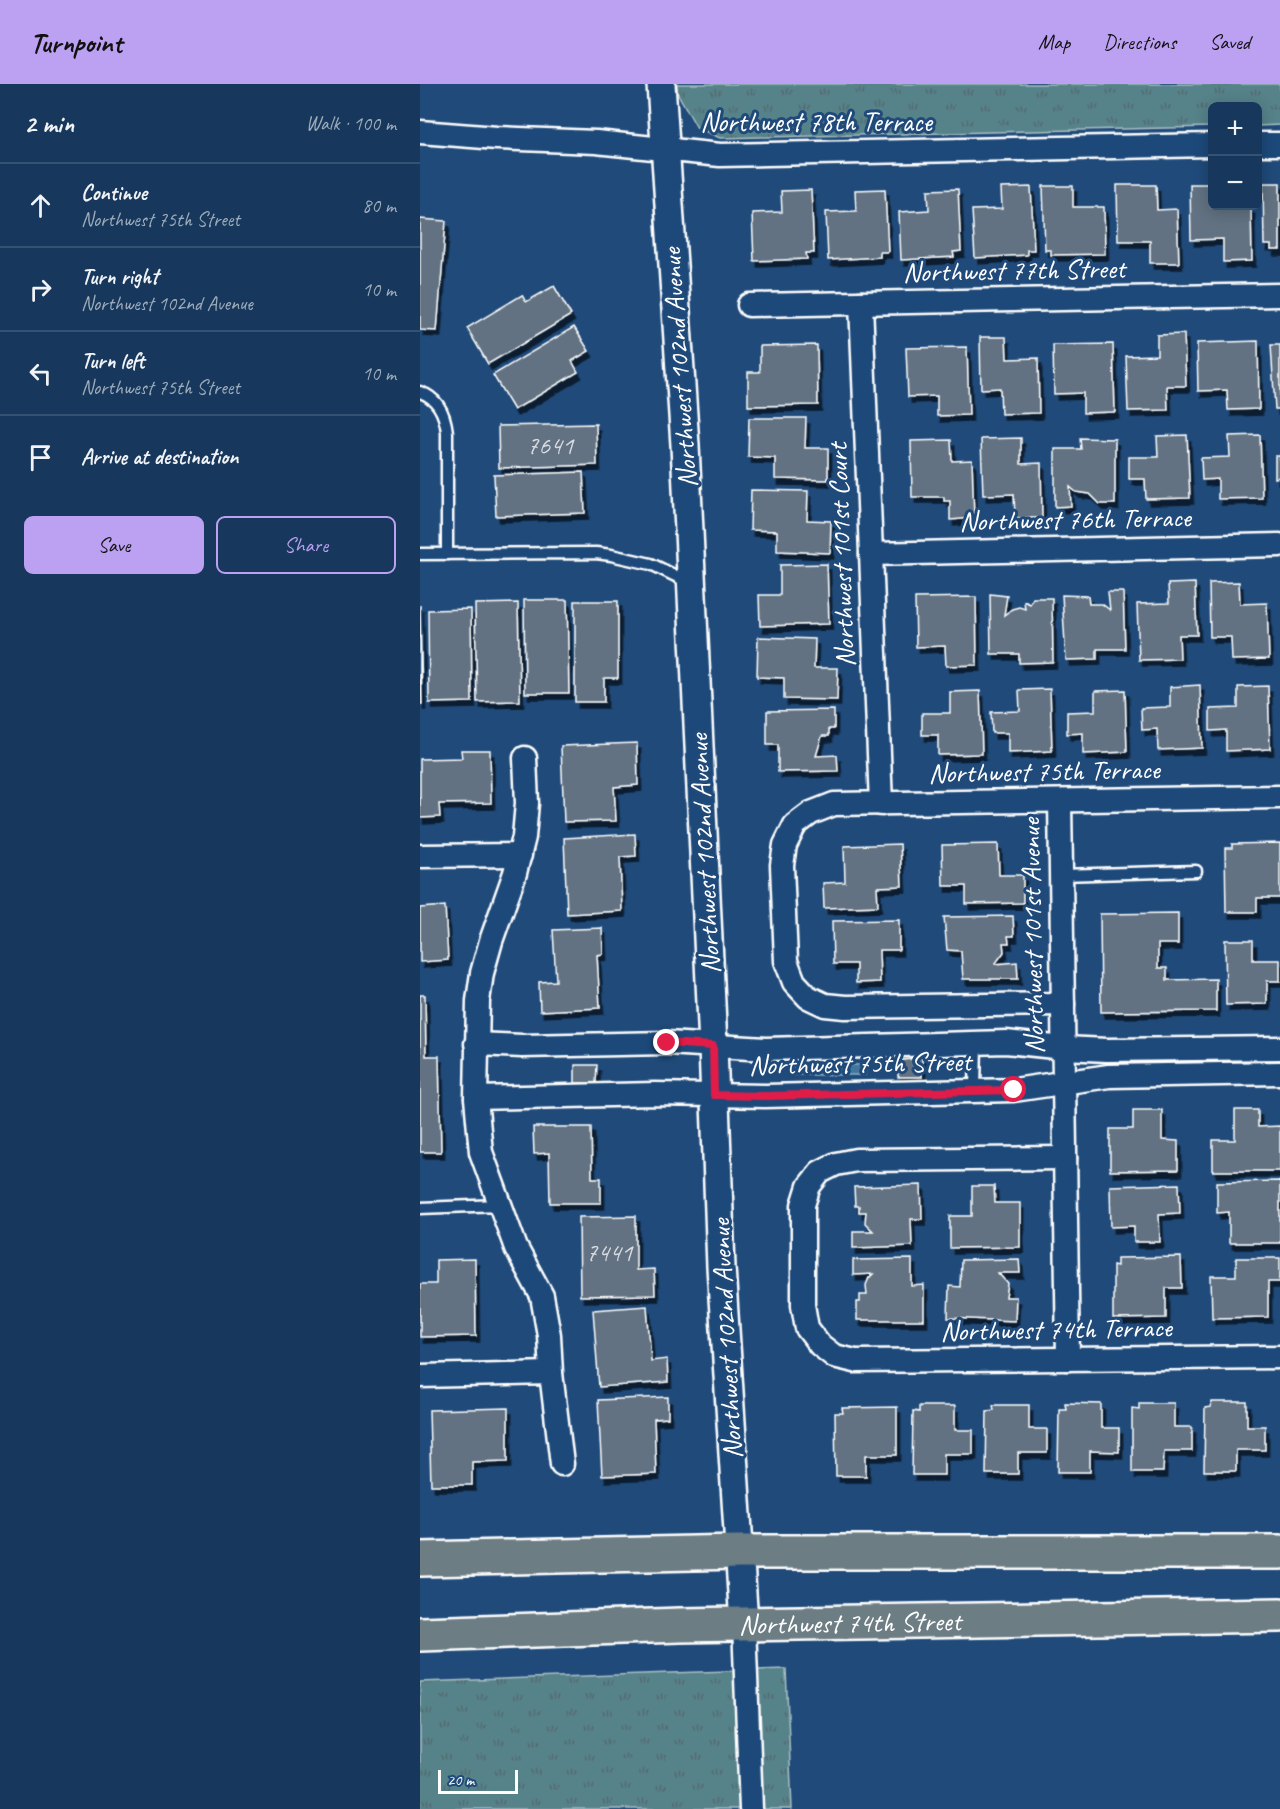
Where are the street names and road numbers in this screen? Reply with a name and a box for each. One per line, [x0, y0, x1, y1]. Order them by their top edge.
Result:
street label: Northwest 78th Terrace [700, 104, 934, 139]
street label: Northwest 102nd Avenue [653, 245, 705, 489]
street label: Northwest 77th Street [903, 251, 1128, 289]
street label: Northwest 101st Court [820, 440, 862, 668]
street label: Northwest 76th Terrace [959, 499, 1193, 539]
street label: Northwest 102nd Avenue [680, 731, 728, 975]
street label: Northwest 75th Terrace [928, 751, 1162, 791]
street label: Northwest 101st Avenue [1012, 816, 1052, 1054]
street label: Northwest 75th Street [749, 1044, 974, 1082]
street label: Northwest 102nd Avenue [702, 1216, 750, 1460]
street label: Northwest 74th Terrace [940, 1309, 1174, 1349]
street label: Northwest 74th Street [738, 1603, 964, 1642]

